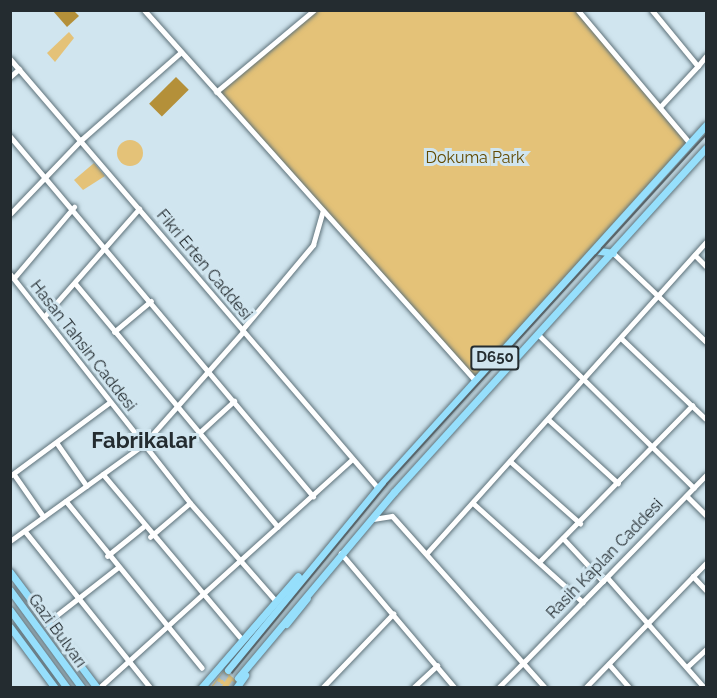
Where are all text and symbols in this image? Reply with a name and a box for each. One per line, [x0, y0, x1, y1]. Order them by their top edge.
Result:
park label: Dokuma Park [425, 148, 525, 168]
street label: Fikri Erten Caddesi [152, 206, 256, 324]
street label: Hasan Tahsin Caddesi [26, 277, 140, 415]
road number: D650 [470, 346, 520, 370]
district label: Fabrikalar [91, 428, 197, 454]
street label: Rasih Kaplan Caddesi [543, 495, 667, 623]
street label: Gazi Bulvarı [24, 591, 90, 671]

